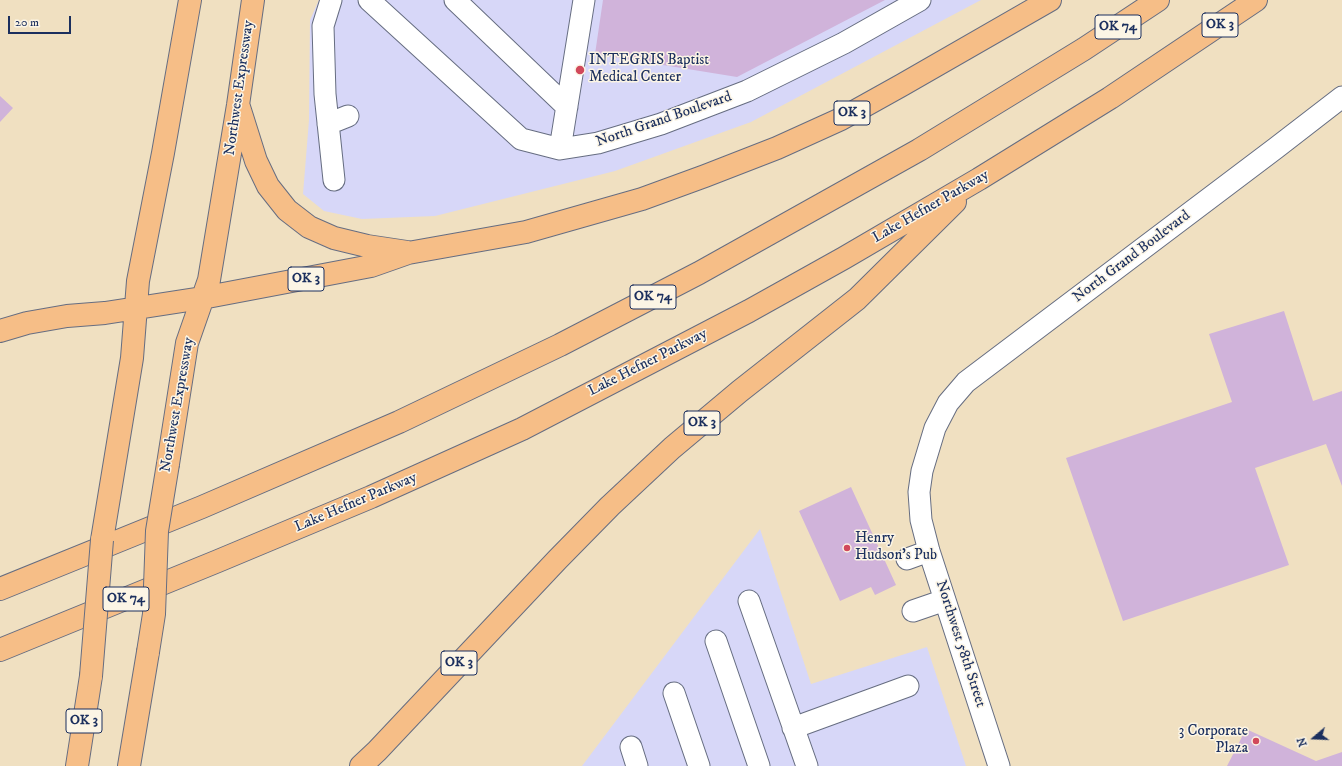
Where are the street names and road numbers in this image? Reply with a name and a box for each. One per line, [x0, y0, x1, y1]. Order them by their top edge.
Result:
road number: OK 3 [1202, 13, 1238, 37]
road number: OK 74 [1095, 15, 1141, 39]
street label: Northwest Expressway [222, 19, 258, 157]
street label: North Grand Boulevard [594, 88, 734, 152]
road number: OK 3 [834, 101, 870, 125]
street label: Lake Hefner Parkway [870, 166, 992, 248]
street label: North Grand Boulevard [1070, 207, 1194, 307]
road number: OK 3 [288, 267, 324, 291]
road number: OK 74 [630, 285, 676, 309]
street label: Lake Hefner Parkway [586, 325, 710, 401]
street label: Northwest Expressway [157, 336, 199, 474]
road number: OK 3 [684, 411, 720, 435]
street label: Lake Hefner Parkway [292, 469, 420, 537]
street label: Northwest 58th Street [931, 578, 989, 710]
road number: OK 74 [103, 587, 149, 611]
road number: OK 3 [441, 651, 477, 675]
road number: OK 3 [66, 709, 102, 733]

